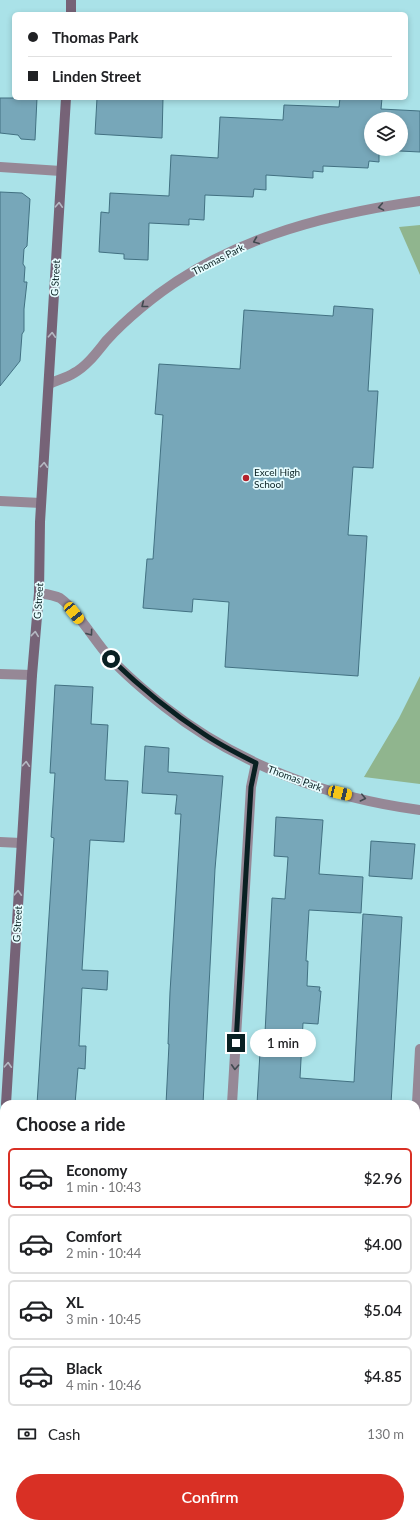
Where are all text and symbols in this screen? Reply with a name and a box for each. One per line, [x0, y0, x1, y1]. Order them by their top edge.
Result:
text: Thomas Park [52, 28, 139, 46]
text: Linden Street [52, 67, 141, 85]
map controls [364, 112, 408, 156]
button: layers [364, 112, 408, 156]
one-way arrow [55, 202, 64, 208]
one-way arrow [378, 202, 384, 211]
one-way arrow [253, 236, 260, 244]
street label: Thomas Park [190, 240, 247, 277]
street label: G Street [48, 259, 62, 296]
one-way arrow [142, 301, 149, 308]
one-way arrow [48, 332, 56, 338]
one-way arrow [40, 461, 48, 467]
place label: Excel High School [254, 466, 300, 490]
marker: Excel High School [241, 473, 251, 483]
street label: G Street [31, 582, 45, 619]
car [62, 600, 86, 626]
one-way arrow [85, 628, 92, 635]
one-way arrow [31, 631, 40, 637]
route start [102, 650, 120, 668]
one-way arrow [22, 761, 31, 767]
street label: Thomas Park [266, 763, 325, 794]
car [327, 784, 353, 802]
one-way arrow [360, 794, 366, 802]
one-way arrow [14, 890, 23, 896]
street label: G Street [10, 905, 24, 942]
callout: 1 min [250, 1029, 316, 1057]
route end [227, 1034, 245, 1052]
text: 1 min [267, 1035, 299, 1051]
one-way arrow [4, 1062, 13, 1068]
one-way arrow [230, 1064, 239, 1070]
text: Choose a ride [16, 1113, 125, 1135]
icon: car [18, 1160, 54, 1196]
text: Economy [66, 1161, 127, 1179]
text: $2.96 [364, 1169, 402, 1187]
text: 1 min · 10:43 [66, 1179, 141, 1195]
icon: car [18, 1226, 54, 1262]
text: Comfort [66, 1227, 122, 1245]
text: $4.00 [364, 1235, 402, 1253]
text: 2 min · 10:44 [66, 1245, 141, 1261]
icon: car [18, 1292, 54, 1328]
text: XL [66, 1293, 84, 1311]
text: $5.04 [364, 1301, 402, 1319]
text: 3 min · 10:45 [66, 1311, 141, 1327]
icon: car [18, 1358, 54, 1394]
text: Black [66, 1359, 102, 1377]
text: $4.85 [364, 1367, 402, 1385]
text: 4 min · 10:46 [66, 1377, 141, 1393]
icon: cash [16, 1423, 38, 1445]
text: Cash [48, 1425, 80, 1443]
text: 130 m [367, 1426, 404, 1442]
button: Confirm [16, 1474, 404, 1520]

